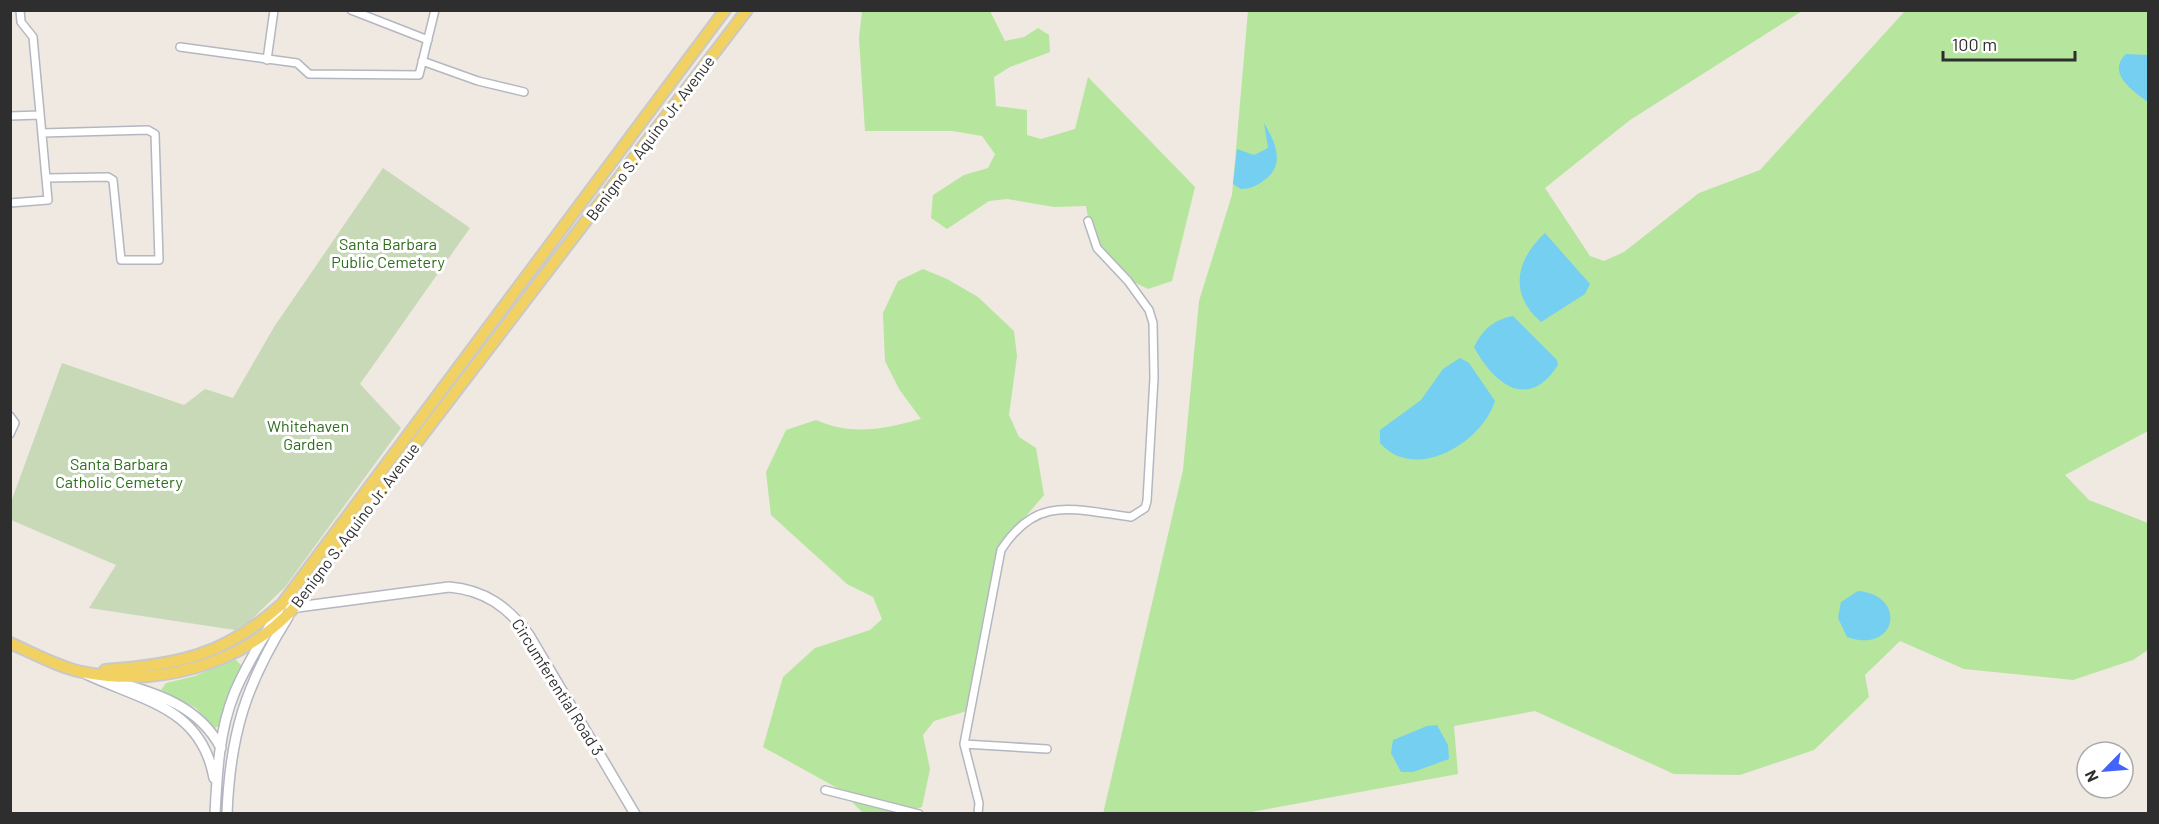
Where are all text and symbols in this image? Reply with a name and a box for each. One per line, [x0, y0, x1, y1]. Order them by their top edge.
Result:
scale bar [1943, 24, 2075, 62]
text: 100 m [1952, 33, 1997, 55]
street label: Benigno S. Aquino Jr. Avenue [581, 52, 718, 224]
park label: Santa Barbara Public Cemetery [331, 234, 445, 271]
park label: Whitehaven Garden [267, 416, 349, 453]
street label: Benigno S. Aquino Jr. Avenue [286, 439, 423, 611]
park label: Santa Barbara Catholic Cemetery [55, 454, 183, 491]
street label: Circumferential Road 3 [509, 615, 608, 759]
north arrow [2075, 740, 2135, 800]
text: N [2080, 768, 2102, 785]

